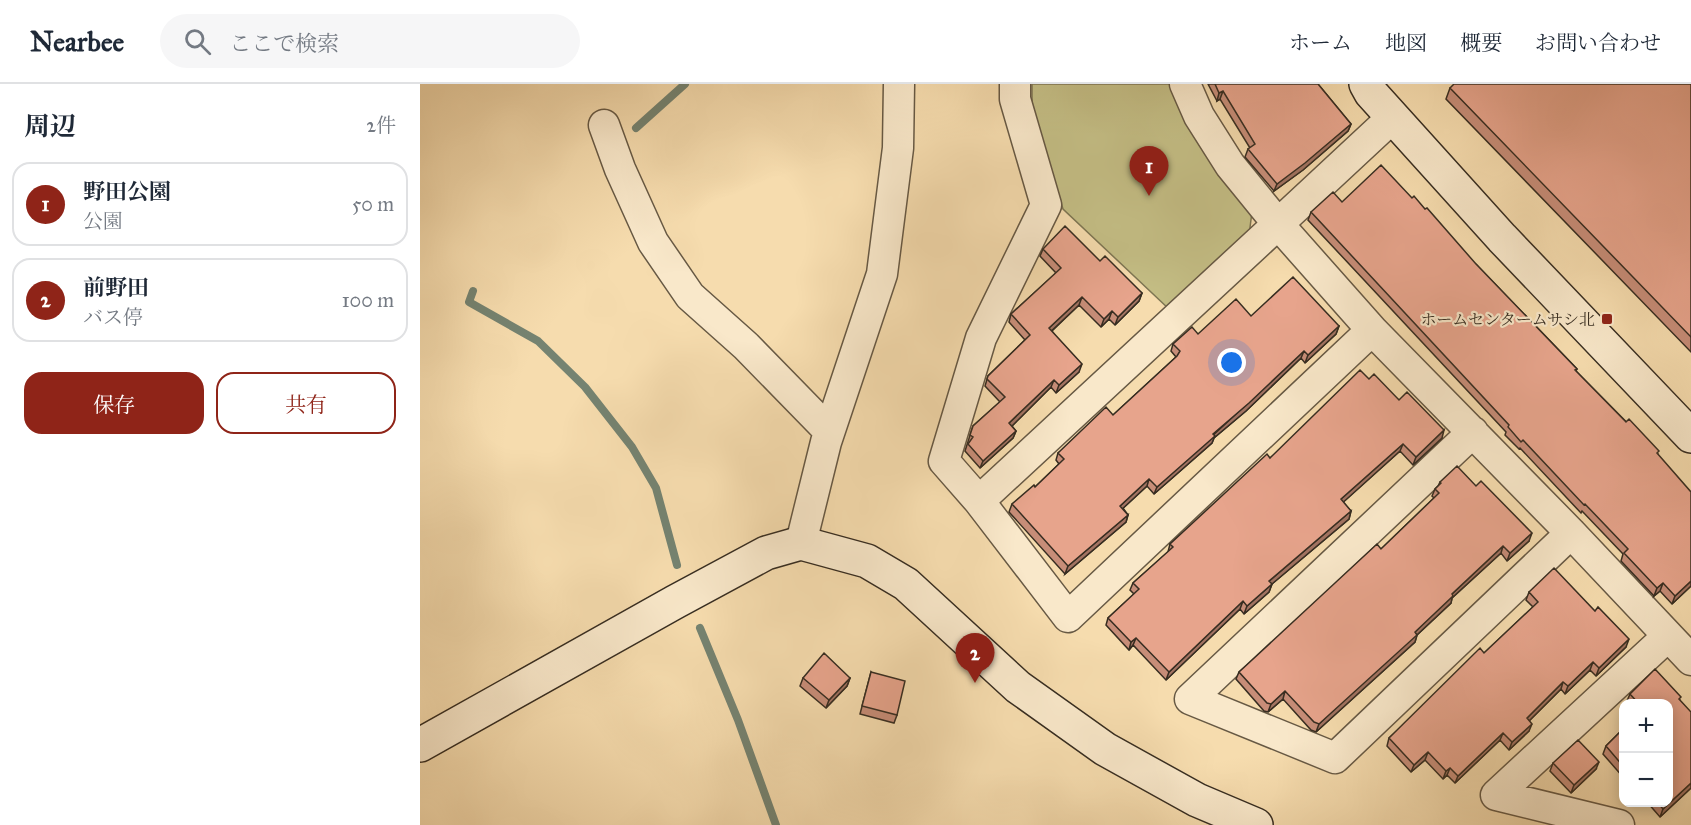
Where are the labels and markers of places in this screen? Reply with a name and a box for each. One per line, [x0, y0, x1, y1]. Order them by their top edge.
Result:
pin: 1 [1130, 147, 1168, 196]
place label: ホームセンタームサシ北 [1420, 310, 1595, 329]
marker: ホームセンタームサシ北 [1600, 312, 1614, 326]
pin: 2 [956, 634, 994, 683]

